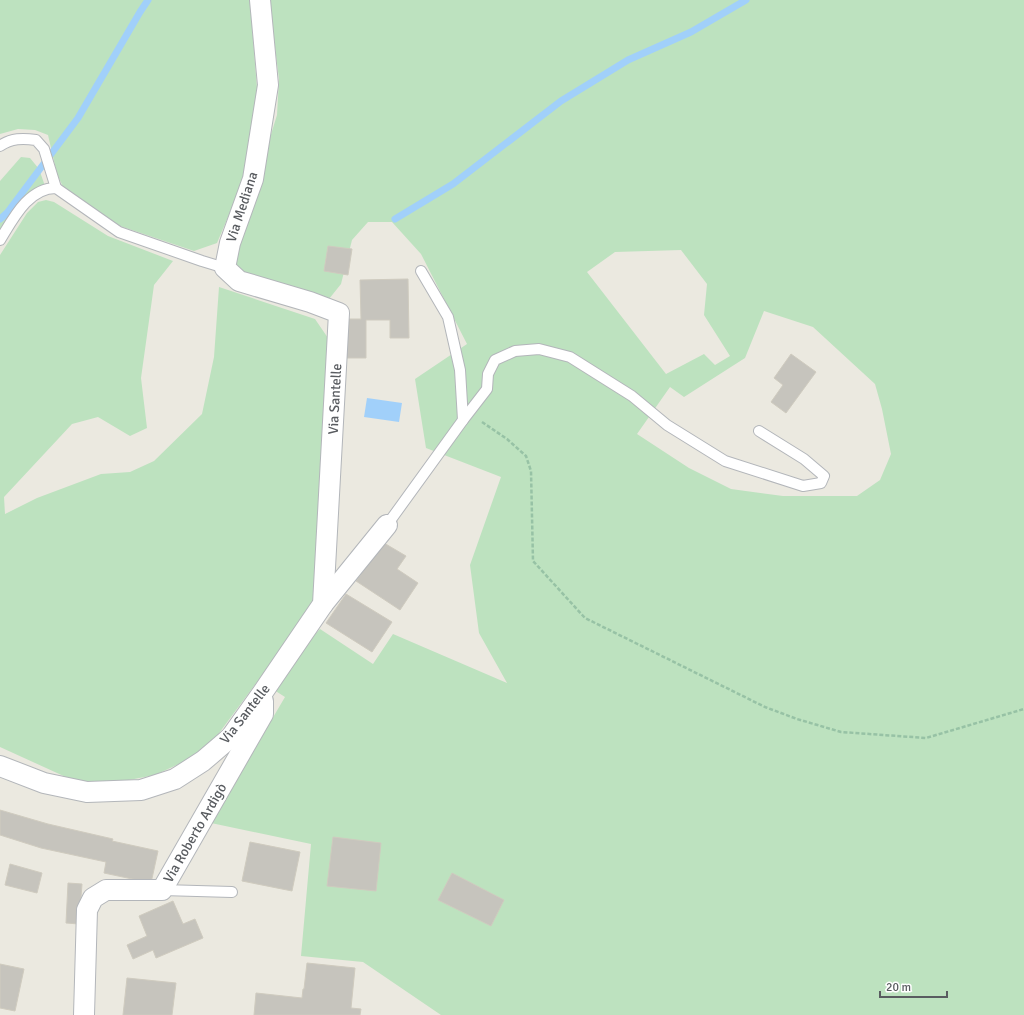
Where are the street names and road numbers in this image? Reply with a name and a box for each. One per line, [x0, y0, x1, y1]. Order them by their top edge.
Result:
street label: Via Mediana [223, 170, 261, 244]
street label: Via Santelle [325, 363, 345, 435]
street label: Via Santelle [216, 681, 274, 747]
street label: Via Roberto Ardigò [160, 780, 230, 886]

